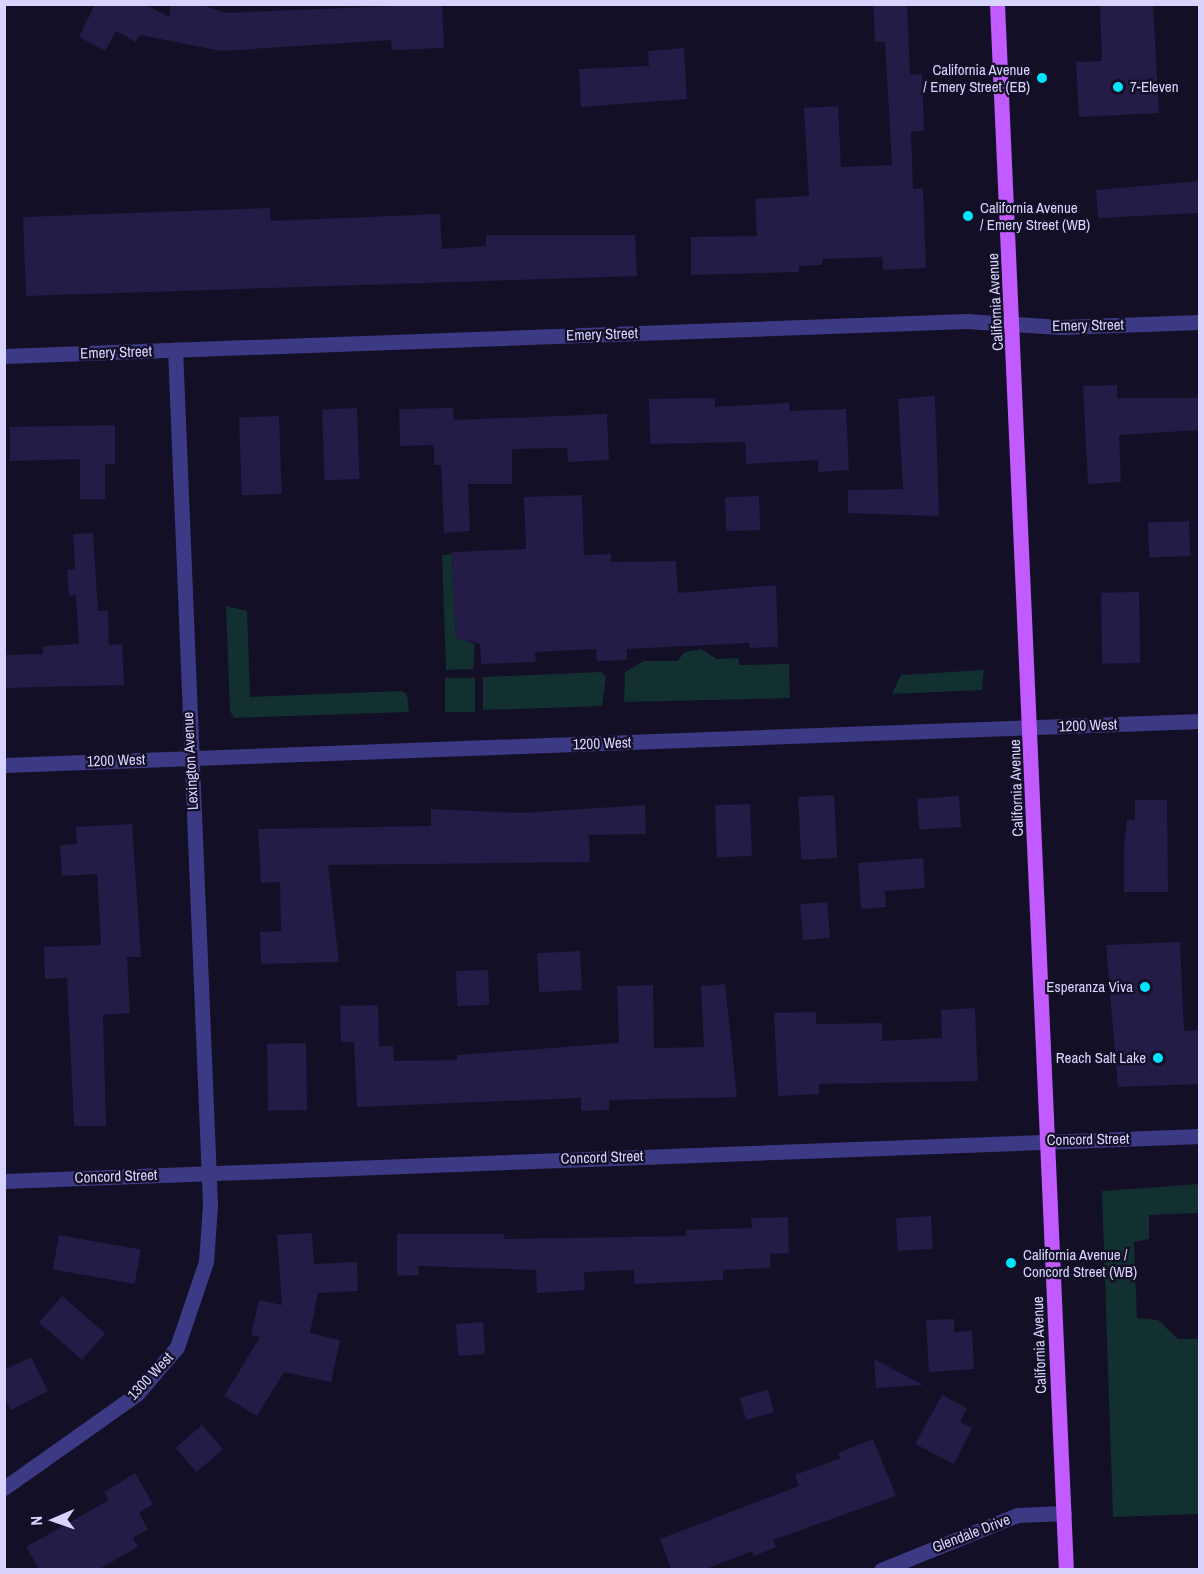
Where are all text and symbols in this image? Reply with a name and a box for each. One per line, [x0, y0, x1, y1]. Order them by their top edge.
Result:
place label: California Avenue / Emery Street (EB) [923, 60, 1030, 95]
marker: California Avenue / Emery Street (EB) [1035, 71, 1049, 85]
place label: 7-Eleven [1130, 78, 1179, 96]
marker: 7-Eleven [1111, 80, 1125, 94]
place label: California Avenue / Emery Street (WB) [980, 198, 1090, 233]
marker: California Avenue / Emery Street (WB) [961, 209, 975, 223]
street label: California Avenue [983, 252, 1007, 352]
street label: Emery Street [1052, 315, 1124, 335]
street label: Emery Street [566, 324, 638, 344]
street label: Emery Street [80, 342, 152, 362]
street label: Lexington Avenue [178, 711, 202, 811]
street label: 1200 West [1058, 715, 1118, 735]
street label: 1200 West [572, 733, 632, 753]
street label: California Avenue [1005, 739, 1027, 837]
street label: 1200 West [86, 750, 146, 770]
place label: Esperanza Viva [1046, 978, 1133, 996]
marker: Esperanza Viva [1138, 980, 1152, 994]
place label: Reach Salt Lake [1056, 1049, 1146, 1067]
marker: Reach Salt Lake [1151, 1051, 1165, 1065]
street label: Concord Street [1046, 1129, 1130, 1149]
street label: Concord Street [560, 1147, 644, 1167]
street label: Concord Street [74, 1166, 158, 1186]
place label: California Avenue / Concord Street (WB) [1023, 1245, 1137, 1280]
marker: California Avenue / Concord Street (WB) [1004, 1256, 1018, 1270]
street label: California Avenue [1028, 1296, 1050, 1394]
street label: 1300 West [123, 1348, 177, 1404]
north arrow [24, 1490, 84, 1550]
street label: Glendale Drive [929, 1510, 1013, 1556]
text: N [25, 1516, 47, 1526]

